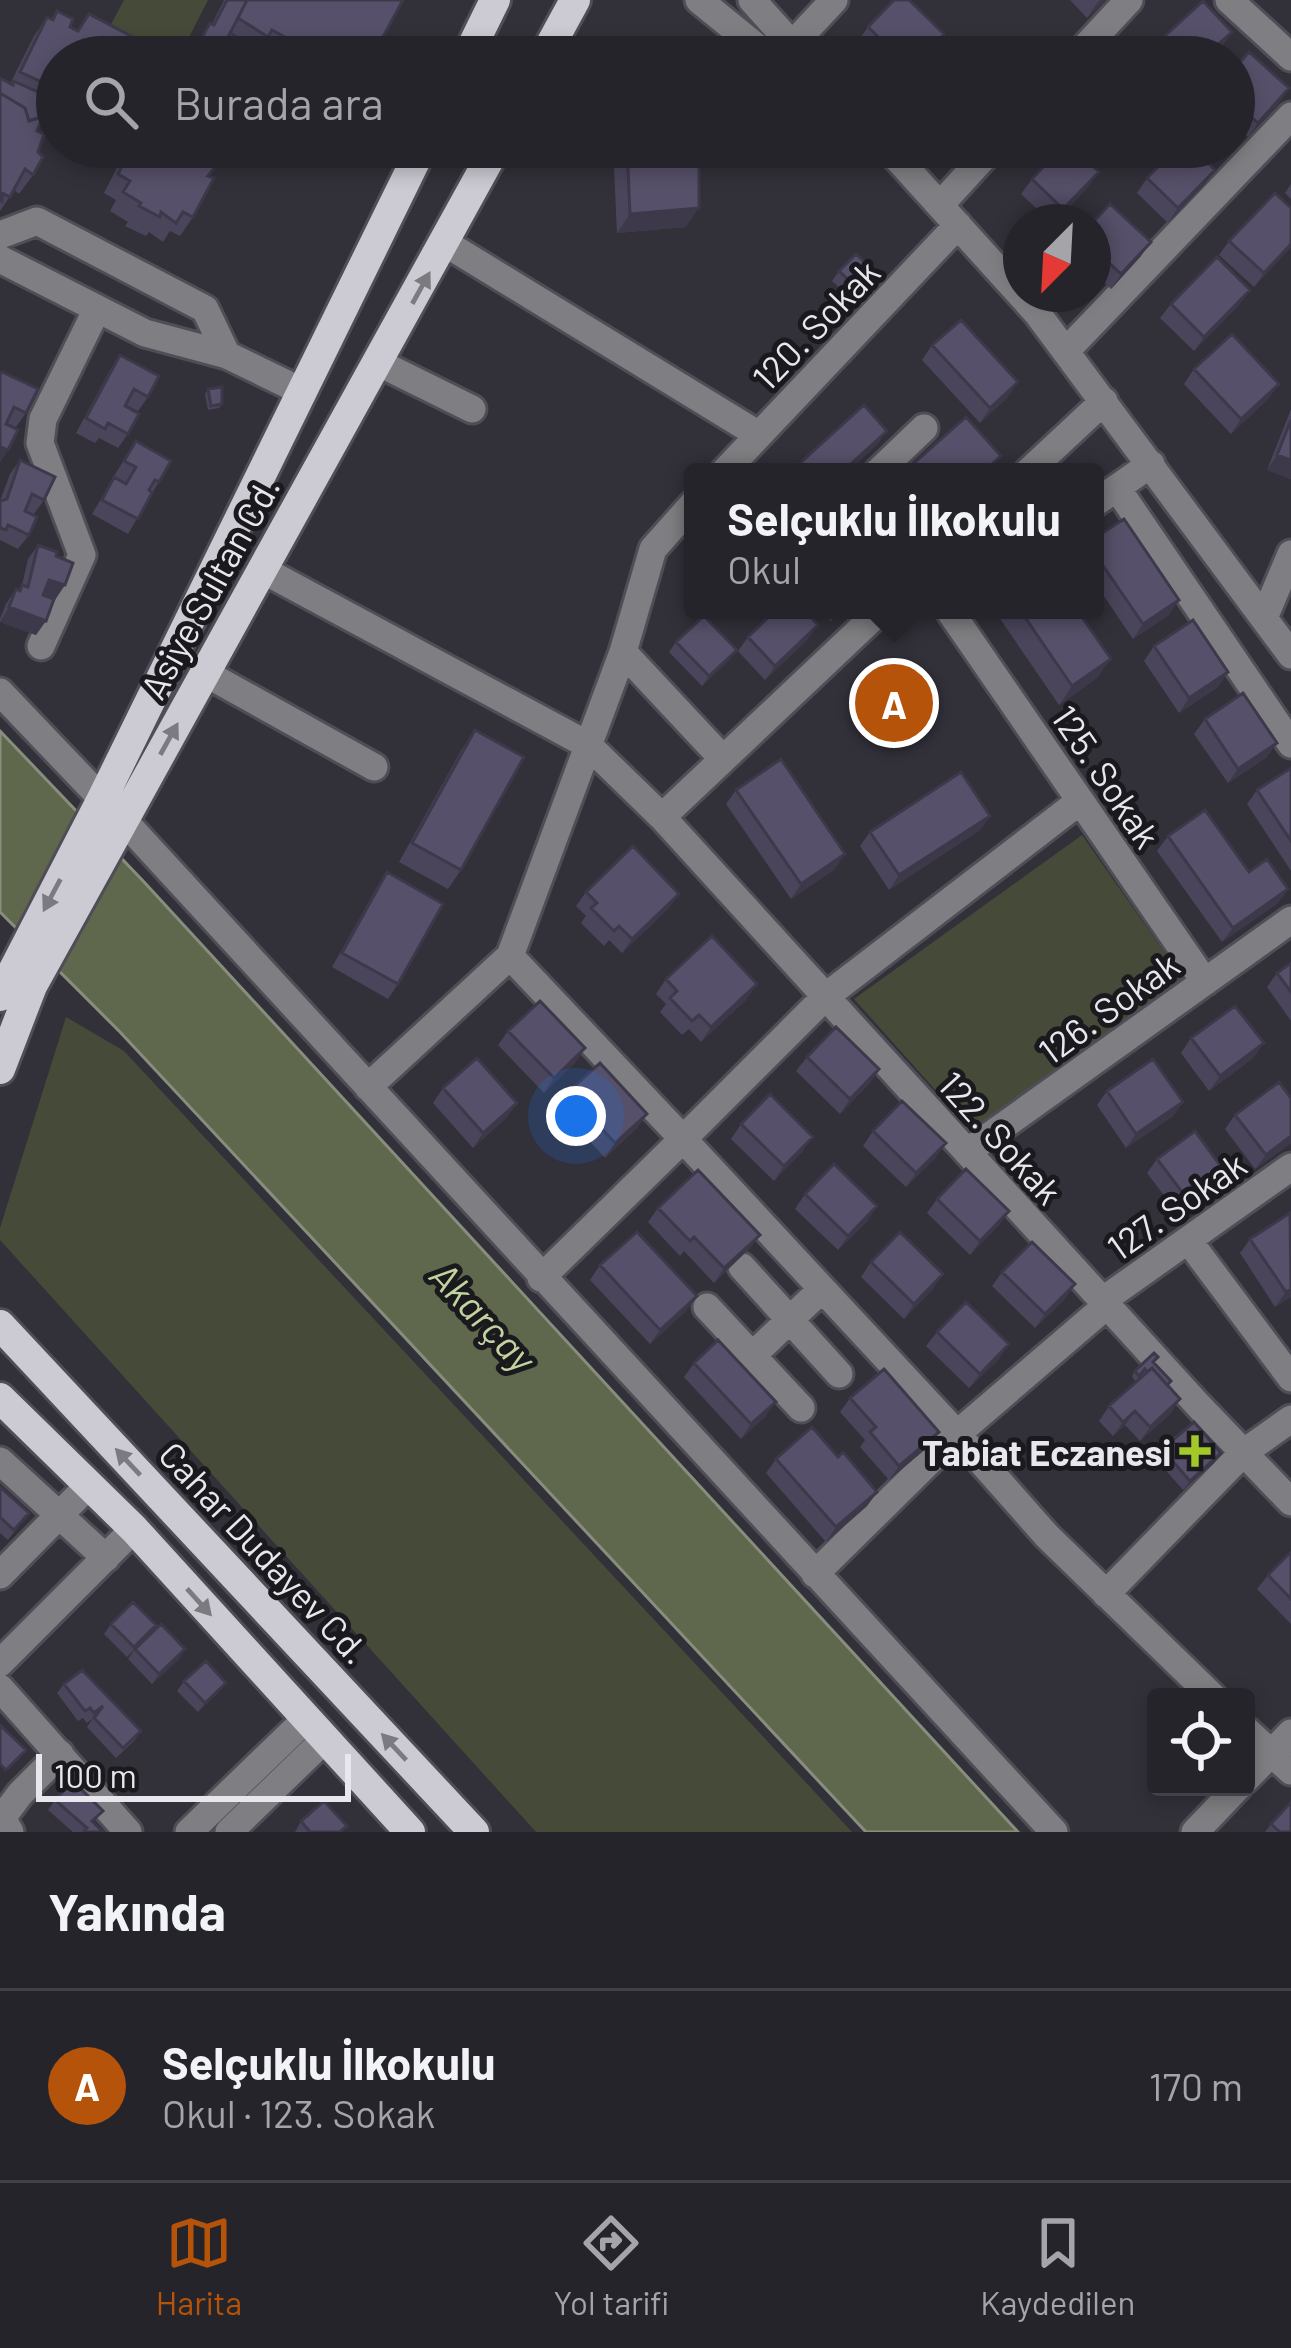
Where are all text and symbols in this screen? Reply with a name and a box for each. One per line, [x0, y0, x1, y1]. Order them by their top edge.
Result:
search box [36, 36, 1255, 168]
icon: search [78, 69, 144, 135]
text: Burada ara [174, 75, 384, 129]
north arrow [1003, 204, 1111, 312]
street label: 120. Sokak [742, 250, 888, 398]
one-way arrow [410, 271, 431, 306]
popup [684, 463, 1104, 619]
street label: Asiye Sultan Cd. [130, 468, 288, 706]
text: Selçuklu İlkokulu [727, 491, 1061, 545]
text: Okul [727, 545, 801, 592]
pin: A [855, 658, 933, 748]
street label: 125. Sokak [1044, 697, 1170, 855]
one-way arrow [158, 721, 179, 756]
one-way arrow [42, 878, 63, 912]
street label: 126. Sokak [1030, 942, 1186, 1072]
street label: 122. Sokak [930, 1062, 1072, 1212]
your location [546, 1086, 606, 1146]
street label: 127. Sokak [1098, 1142, 1254, 1268]
water label: Akarçay [421, 1251, 548, 1382]
place label: Tabiat Eczanesi [922, 1430, 1171, 1473]
street label: Cahar Dudayev Cd. [151, 1432, 379, 1672]
marker: Tabiat Eczanesi [1182, 1438, 1208, 1464]
one-way arrow [114, 1447, 142, 1476]
one-way arrow [185, 1587, 212, 1616]
map controls [1147, 1688, 1255, 1796]
button: locate [1147, 1688, 1255, 1796]
one-way arrow [380, 1732, 408, 1761]
scale bar [36, 1748, 351, 1801]
text: 100 m [54, 1755, 137, 1795]
text: Yakında [48, 1880, 226, 1941]
text: Selçuklu İlkokulu [162, 2035, 495, 2089]
text: A [74, 2062, 100, 2109]
text: 170 m [1149, 2062, 1243, 2109]
text: Okul · 123. Sokak [162, 2089, 435, 2136]
tab: Harita [156, 2210, 242, 2322]
tab: Yol tarifi [553, 2210, 669, 2322]
tab: Kaydedilen [980, 2210, 1135, 2322]

